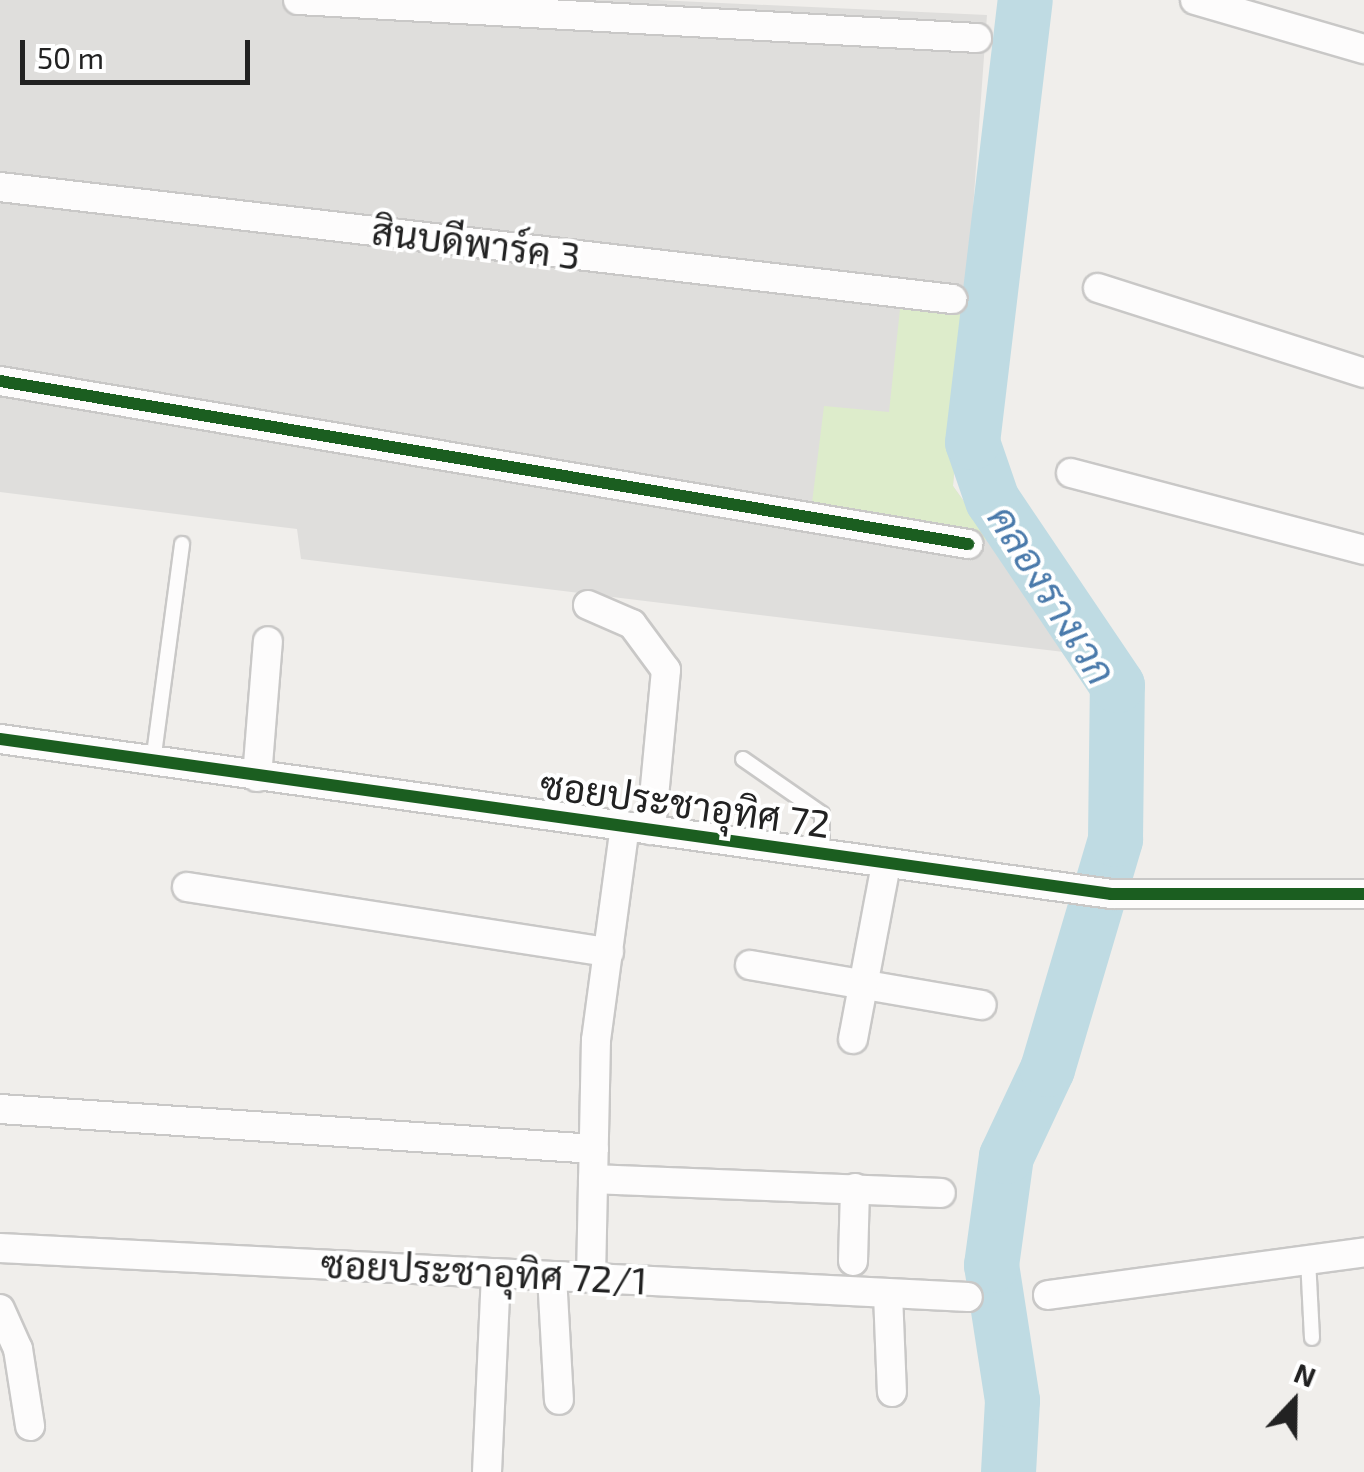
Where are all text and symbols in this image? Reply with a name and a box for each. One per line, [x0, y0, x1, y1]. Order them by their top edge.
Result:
scale bar [25, 20, 255, 82]
text: 50 m [37, 39, 104, 75]
street label: สินบดีพาร์ค 3 [369, 208, 583, 278]
water label: คลองรางเวก [979, 496, 1127, 692]
street label: ซอยประชาอุทิศ 72 [537, 761, 833, 847]
street label: ซอยประชาอุทิศ 72/1 [320, 1241, 648, 1303]
north arrow [1244, 1352, 1344, 1452]
text: N [1289, 1355, 1321, 1394]

